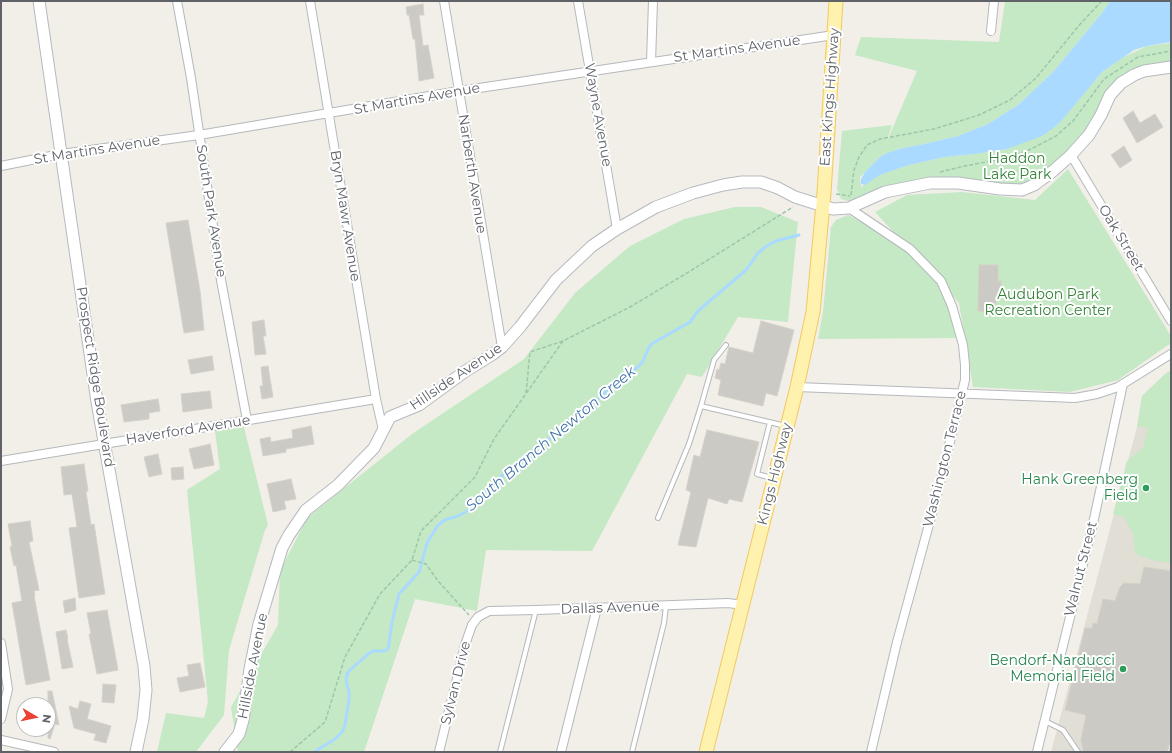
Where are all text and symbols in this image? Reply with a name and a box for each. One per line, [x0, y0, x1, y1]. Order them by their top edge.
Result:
street label: East Kings Highway [817, 27, 843, 167]
street label: St Martins Avenue [673, 32, 801, 66]
street label: Wayne Avenue [581, 62, 615, 168]
street label: St Martins Avenue [353, 80, 481, 118]
street label: Narberth Avenue [454, 113, 490, 235]
street label: St Martins Avenue [33, 132, 161, 168]
street label: South Park Avenue [192, 143, 230, 279]
street label: Bryn Mawr Avenue [326, 149, 364, 283]
park label: Haddon Lake Park [983, 151, 1051, 184]
street label: Oak Street [1095, 202, 1147, 274]
street label: Prospect Ridge Boulevard [72, 286, 118, 468]
park label: Audubon Park Recreation Center [985, 287, 1111, 320]
street label: Hillside Avenue [407, 340, 505, 414]
water label: South Branch Newton Creek [462, 363, 640, 515]
street label: Washington Terrace [920, 389, 970, 529]
street label: Haverford Avenue [125, 412, 251, 448]
street label: Kings Highway [754, 421, 796, 527]
place label: Hank Greenberg Field [1021, 472, 1138, 504]
marker: Hank Greenberg Field [1141, 483, 1151, 493]
street label: Walnut Street [1061, 520, 1101, 618]
street label: Dallas Avenue [560, 598, 660, 618]
street label: Hillside Avenue [234, 612, 272, 720]
street label: Sylvan Drive [438, 640, 474, 726]
place label: Bendorf-Narducci Memorial Field [989, 653, 1115, 686]
marker: Bendorf-Narducci Memorial Field [1118, 664, 1128, 674]
north arrow [16, 697, 56, 737]
text: N [39, 713, 54, 724]

